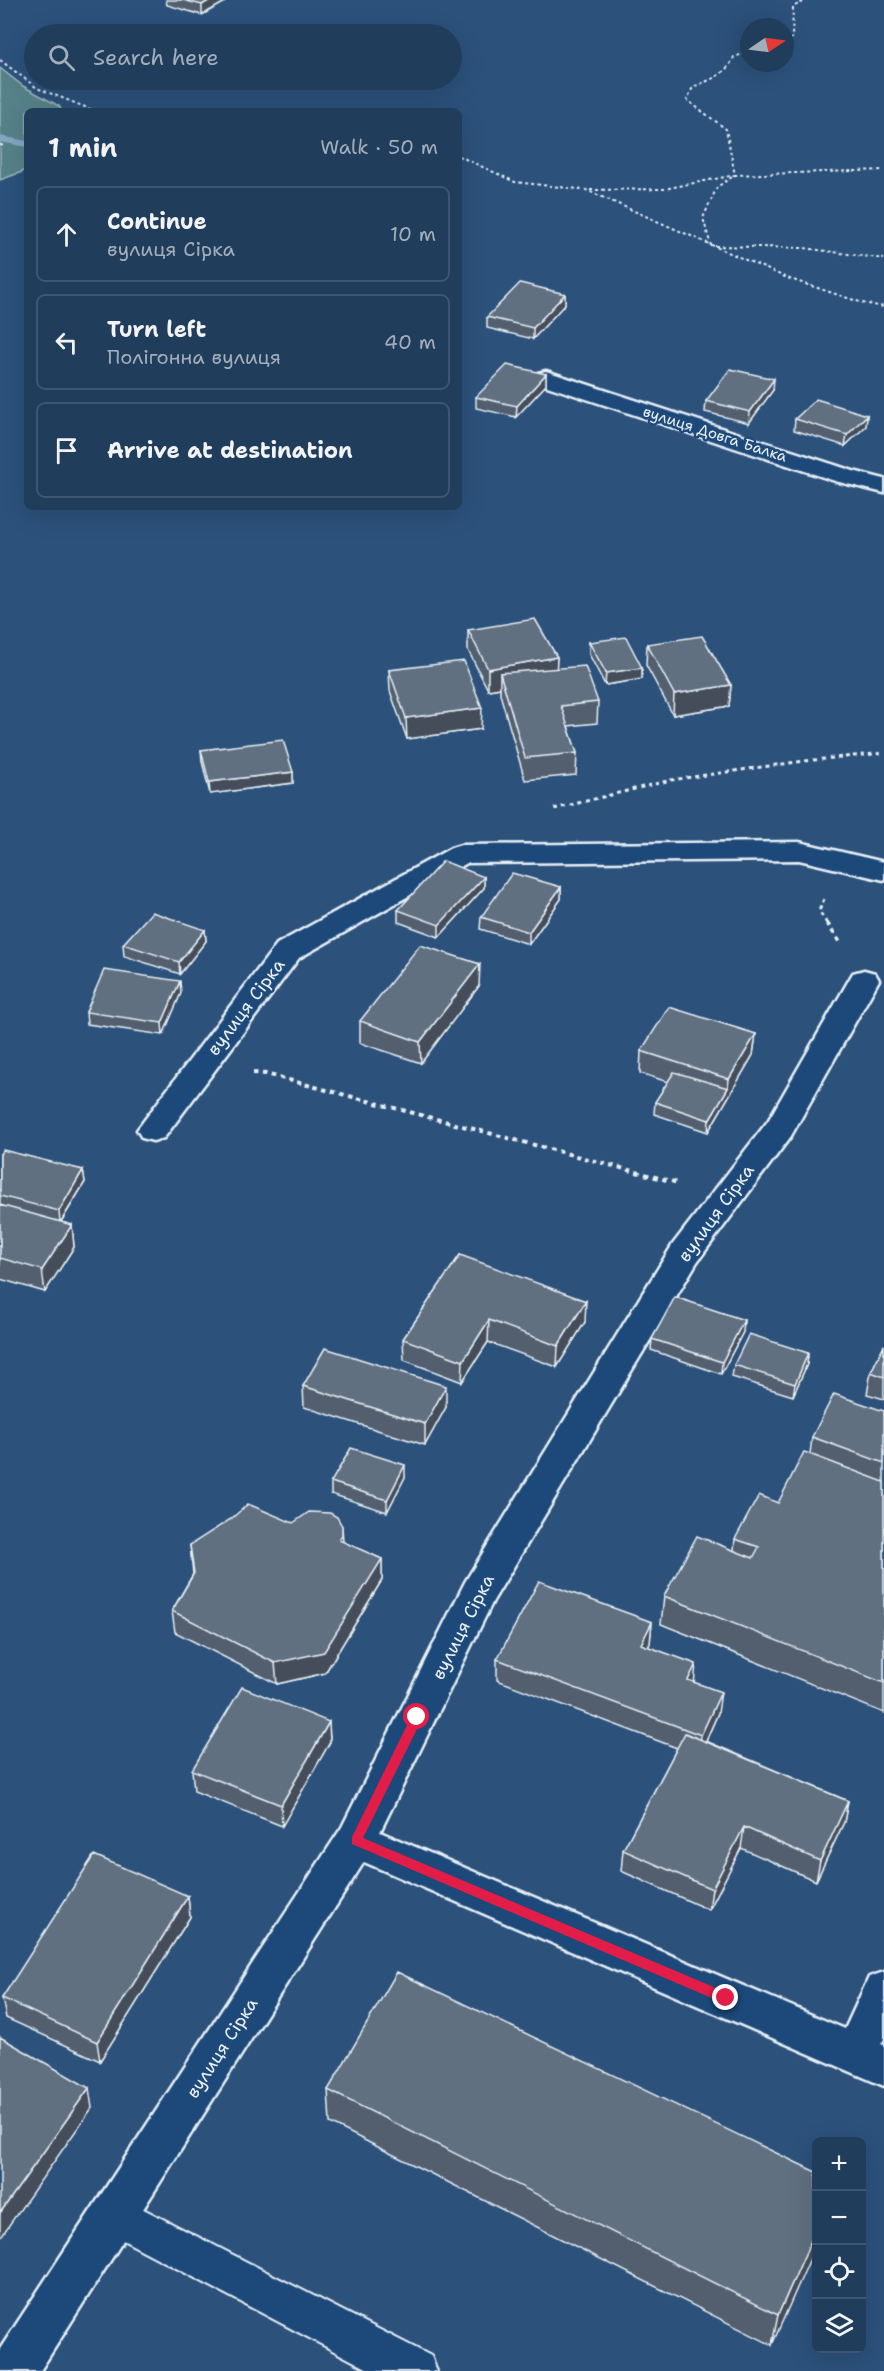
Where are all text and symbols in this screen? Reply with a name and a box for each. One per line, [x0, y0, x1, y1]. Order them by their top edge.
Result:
north arrow [740, 18, 794, 72]
search box [24, 24, 462, 90]
icon: search [45, 41, 78, 74]
text: Search here [93, 43, 219, 72]
text: 1 min [48, 130, 117, 165]
text: Walk · 50 m [320, 134, 438, 160]
text: Continue [107, 207, 207, 236]
icon: ahead [50, 218, 83, 251]
text: 10 m [390, 221, 436, 247]
text: вулиця Сірка [107, 236, 235, 262]
text: Turn left [107, 315, 206, 344]
icon: left [50, 326, 83, 359]
text: 40 m [384, 329, 436, 355]
text: Полігонна вулиця [107, 344, 281, 370]
street label: вулиця Довга Балка [640, 401, 790, 467]
icon: arrive [50, 434, 83, 467]
text: Arrive at destination [107, 436, 353, 465]
street label: вулиця Сірка [202, 954, 290, 1060]
street label: вулиця Сірка [672, 1159, 760, 1267]
street label: вулиця Сірка [426, 1570, 500, 1684]
route start [403, 1703, 429, 1729]
route end [712, 1984, 738, 2010]
street label: вулиця Сірка [181, 1993, 263, 2103]
map controls [812, 2137, 866, 2353]
button: + [812, 2137, 866, 2191]
button: − [812, 2191, 866, 2245]
button: locate [812, 2245, 866, 2299]
button: layers [812, 2299, 866, 2353]

